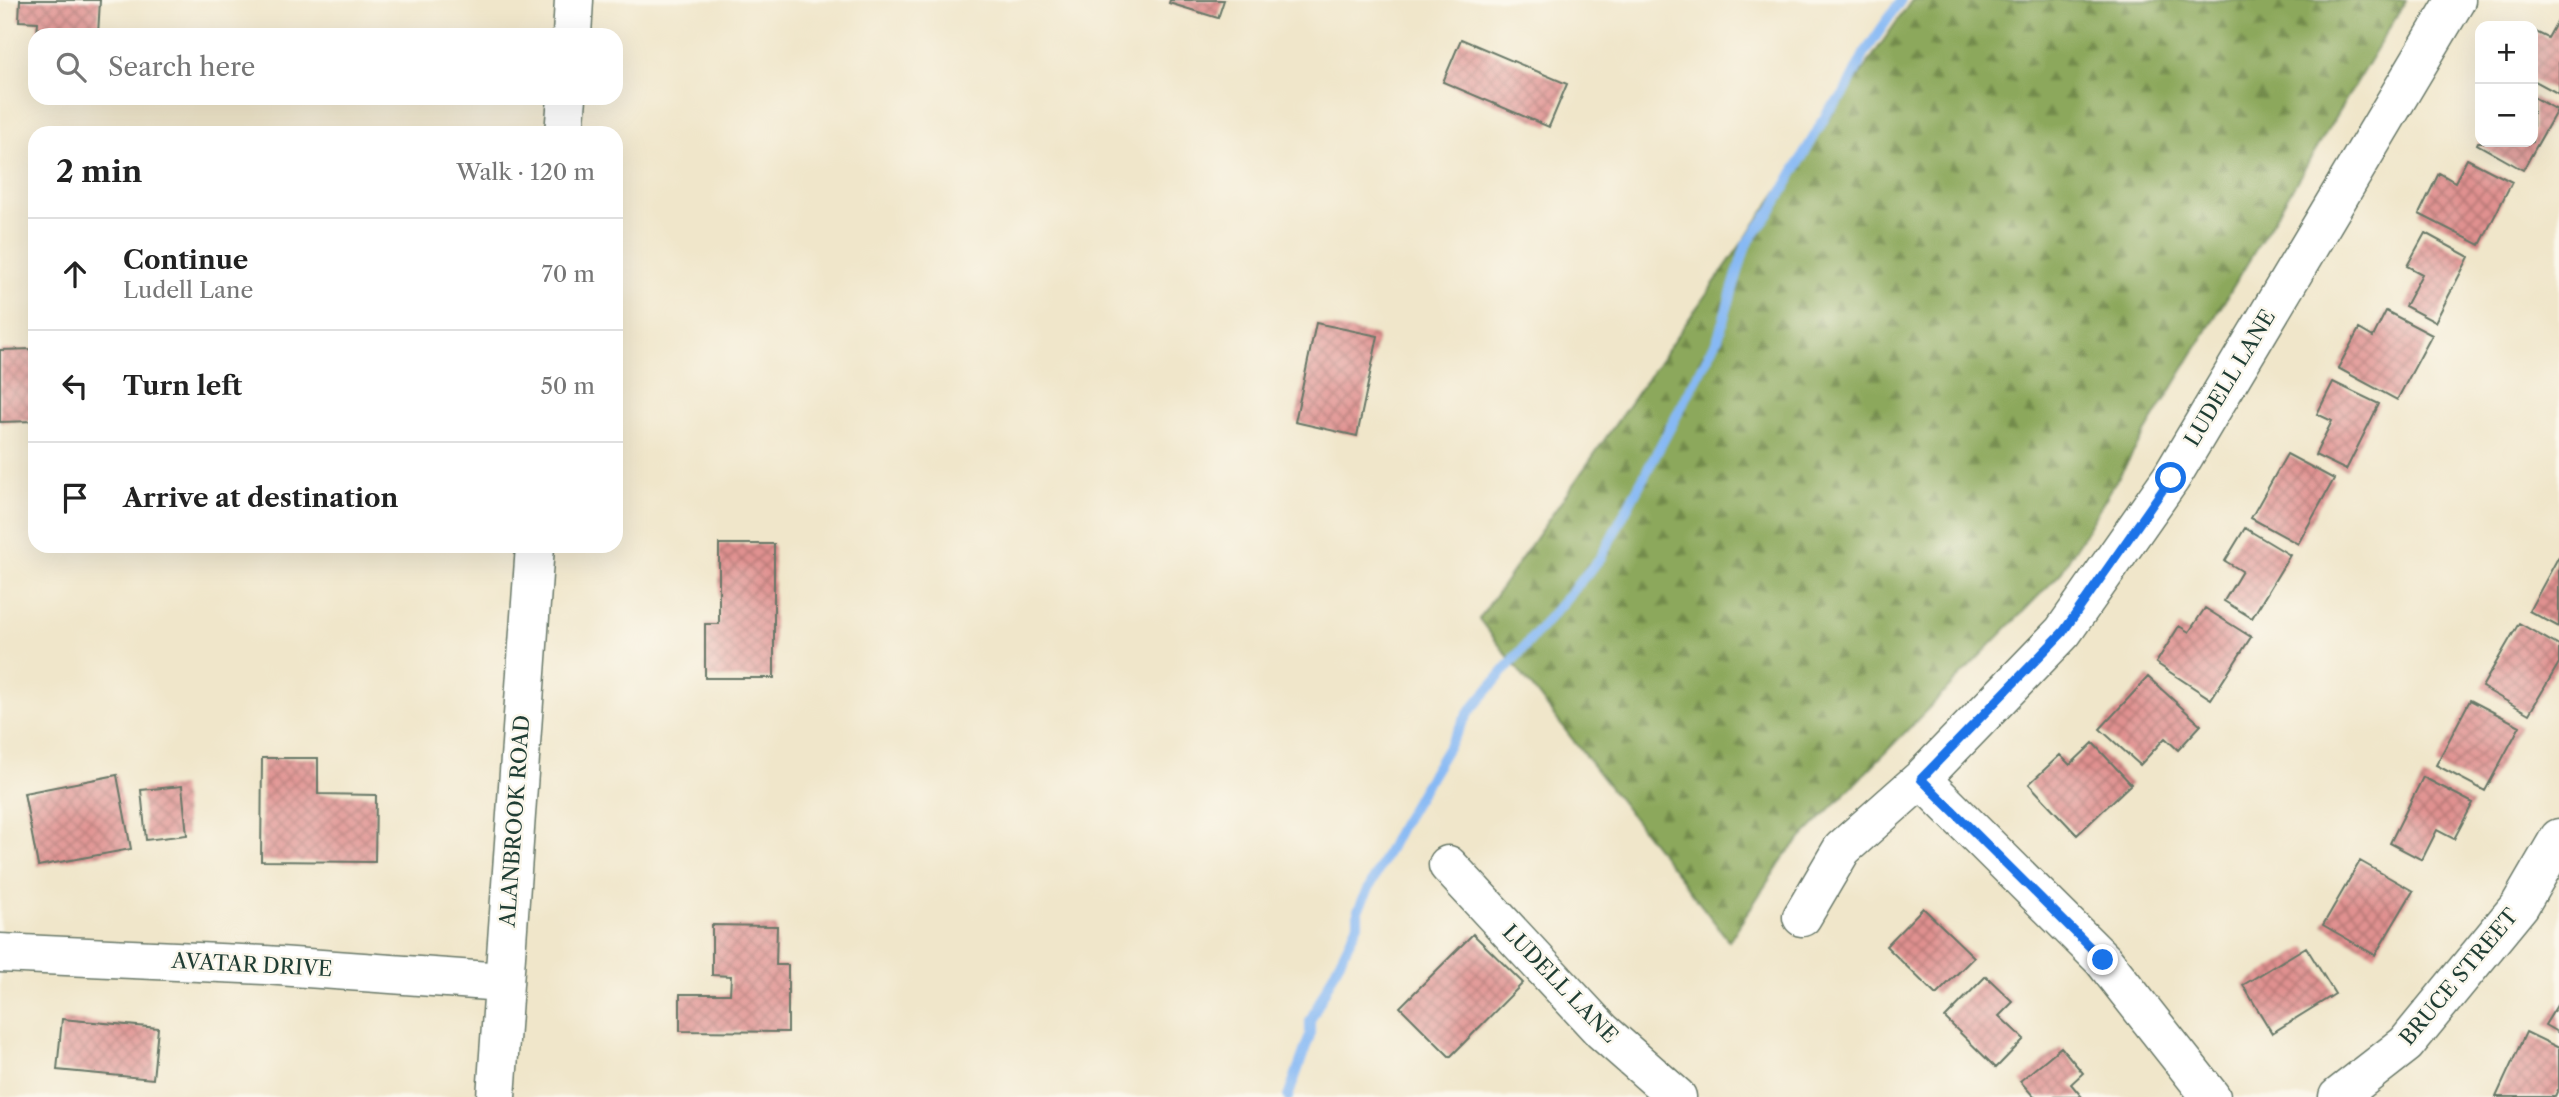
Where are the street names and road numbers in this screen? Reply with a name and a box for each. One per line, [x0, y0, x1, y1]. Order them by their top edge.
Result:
street label: LUDELL LANE [2179, 305, 2280, 451]
street label: ALANBROOK ROAD [495, 714, 534, 929]
street label: BRUCE STREET [2394, 903, 2523, 1050]
street label: LUDELL LANE [1498, 919, 1623, 1048]
street label: AVATAR DRIVE [170, 948, 333, 981]

